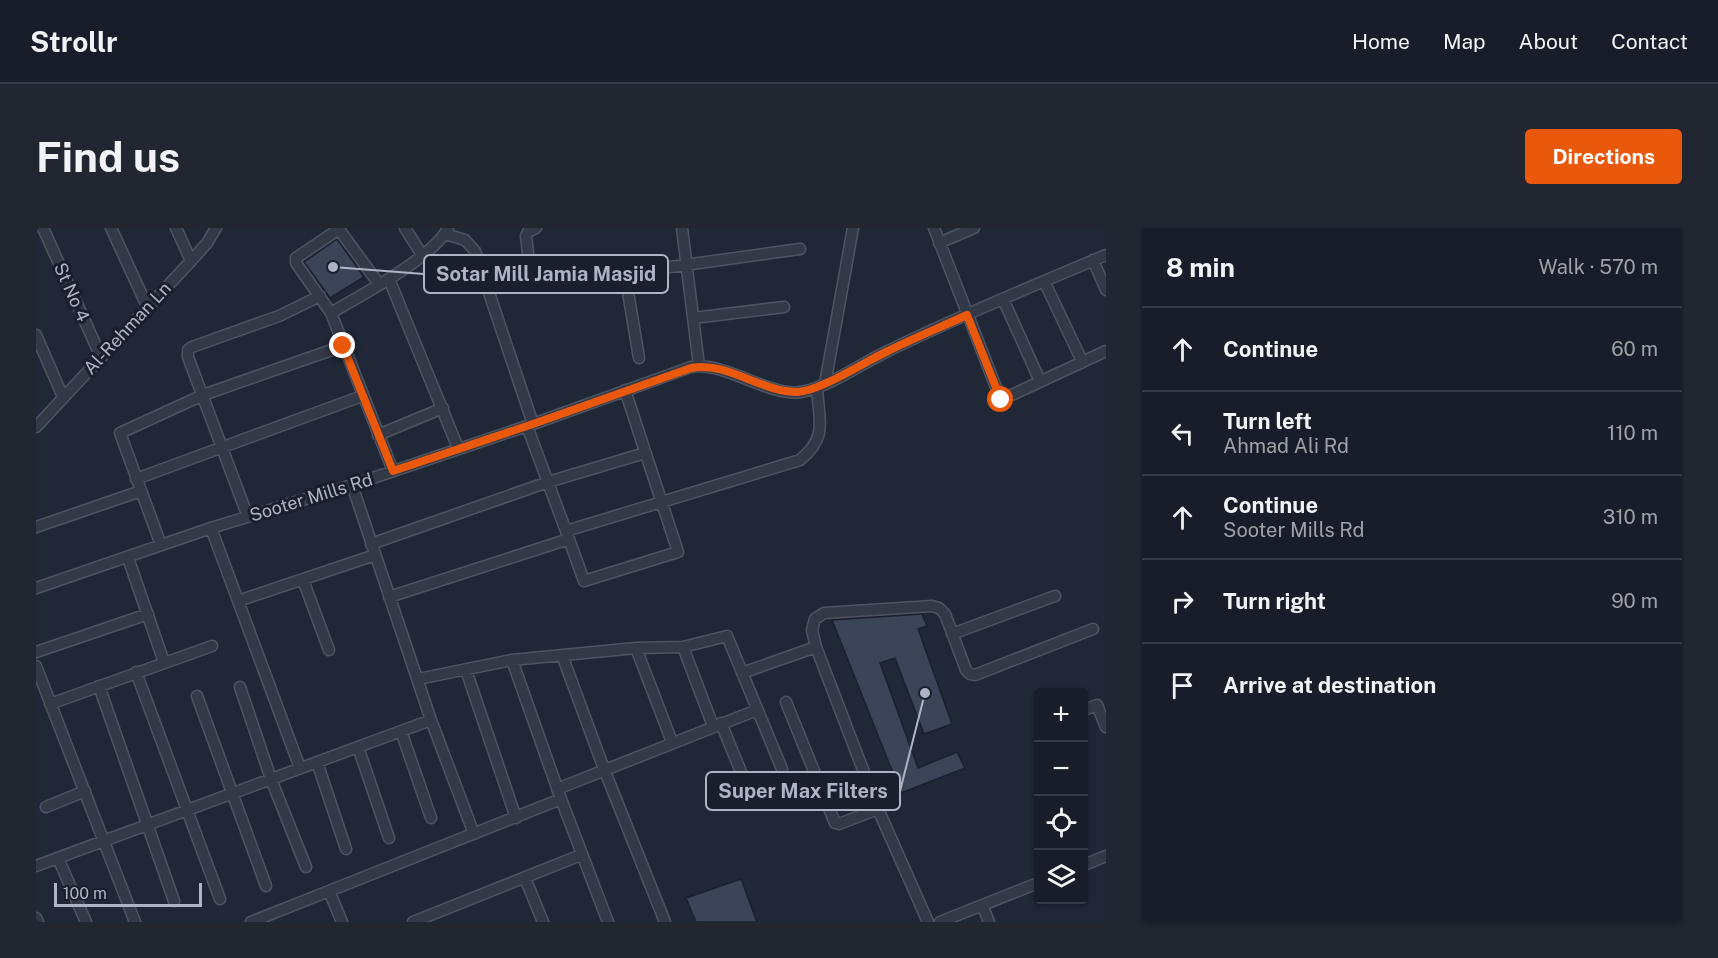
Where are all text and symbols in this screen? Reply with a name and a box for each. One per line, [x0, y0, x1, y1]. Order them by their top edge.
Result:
text: Strollr [30, 25, 118, 58]
text: Home [1352, 29, 1410, 54]
text: Map [1443, 29, 1486, 54]
text: About [1519, 29, 1578, 54]
text: Contact [1611, 29, 1688, 54]
button: Directions [1525, 129, 1682, 184]
text: Find us [36, 132, 180, 181]
text: 8 min [1166, 252, 1235, 283]
callout: Sotar Mill Jamia Masjid [424, 255, 668, 293]
text: Walk · 570 m [1539, 255, 1658, 279]
street label: St No 4 [50, 259, 94, 325]
text: Sotar Mill Jamia Masjid [436, 262, 656, 286]
street label: Al-Rehman Ln [79, 278, 175, 378]
route end [329, 332, 355, 358]
icon: ahead [1166, 333, 1199, 366]
text: Continue [1223, 336, 1318, 362]
text: 60 m [1611, 337, 1658, 361]
route start [987, 386, 1013, 412]
text: Turn left [1223, 408, 1312, 434]
icon: left [1166, 417, 1199, 450]
text: 110 m [1607, 421, 1658, 445]
text: Ahmad Ali Rd [1223, 434, 1349, 458]
street label: Sooter Mills Rd [247, 468, 375, 526]
text: Continue [1223, 492, 1318, 518]
icon: ahead [1166, 501, 1199, 534]
text: 310 m [1603, 505, 1658, 529]
text: Sooter Mills Rd [1223, 518, 1364, 542]
icon: right [1166, 585, 1199, 618]
text: Turn right [1223, 588, 1326, 614]
text: 90 m [1611, 589, 1658, 613]
icon: arrive [1166, 669, 1199, 702]
text: Arrive at destination [1223, 672, 1436, 698]
map controls [1034, 688, 1088, 904]
button: + [1034, 688, 1088, 742]
button: − [1034, 742, 1088, 796]
callout: Super Max Filters [706, 772, 900, 810]
text: Super Max Filters [718, 779, 888, 803]
button: locate [1034, 796, 1088, 850]
button: layers [1034, 850, 1088, 904]
scale bar [54, 880, 202, 908]
text: 100 m [63, 884, 107, 903]

